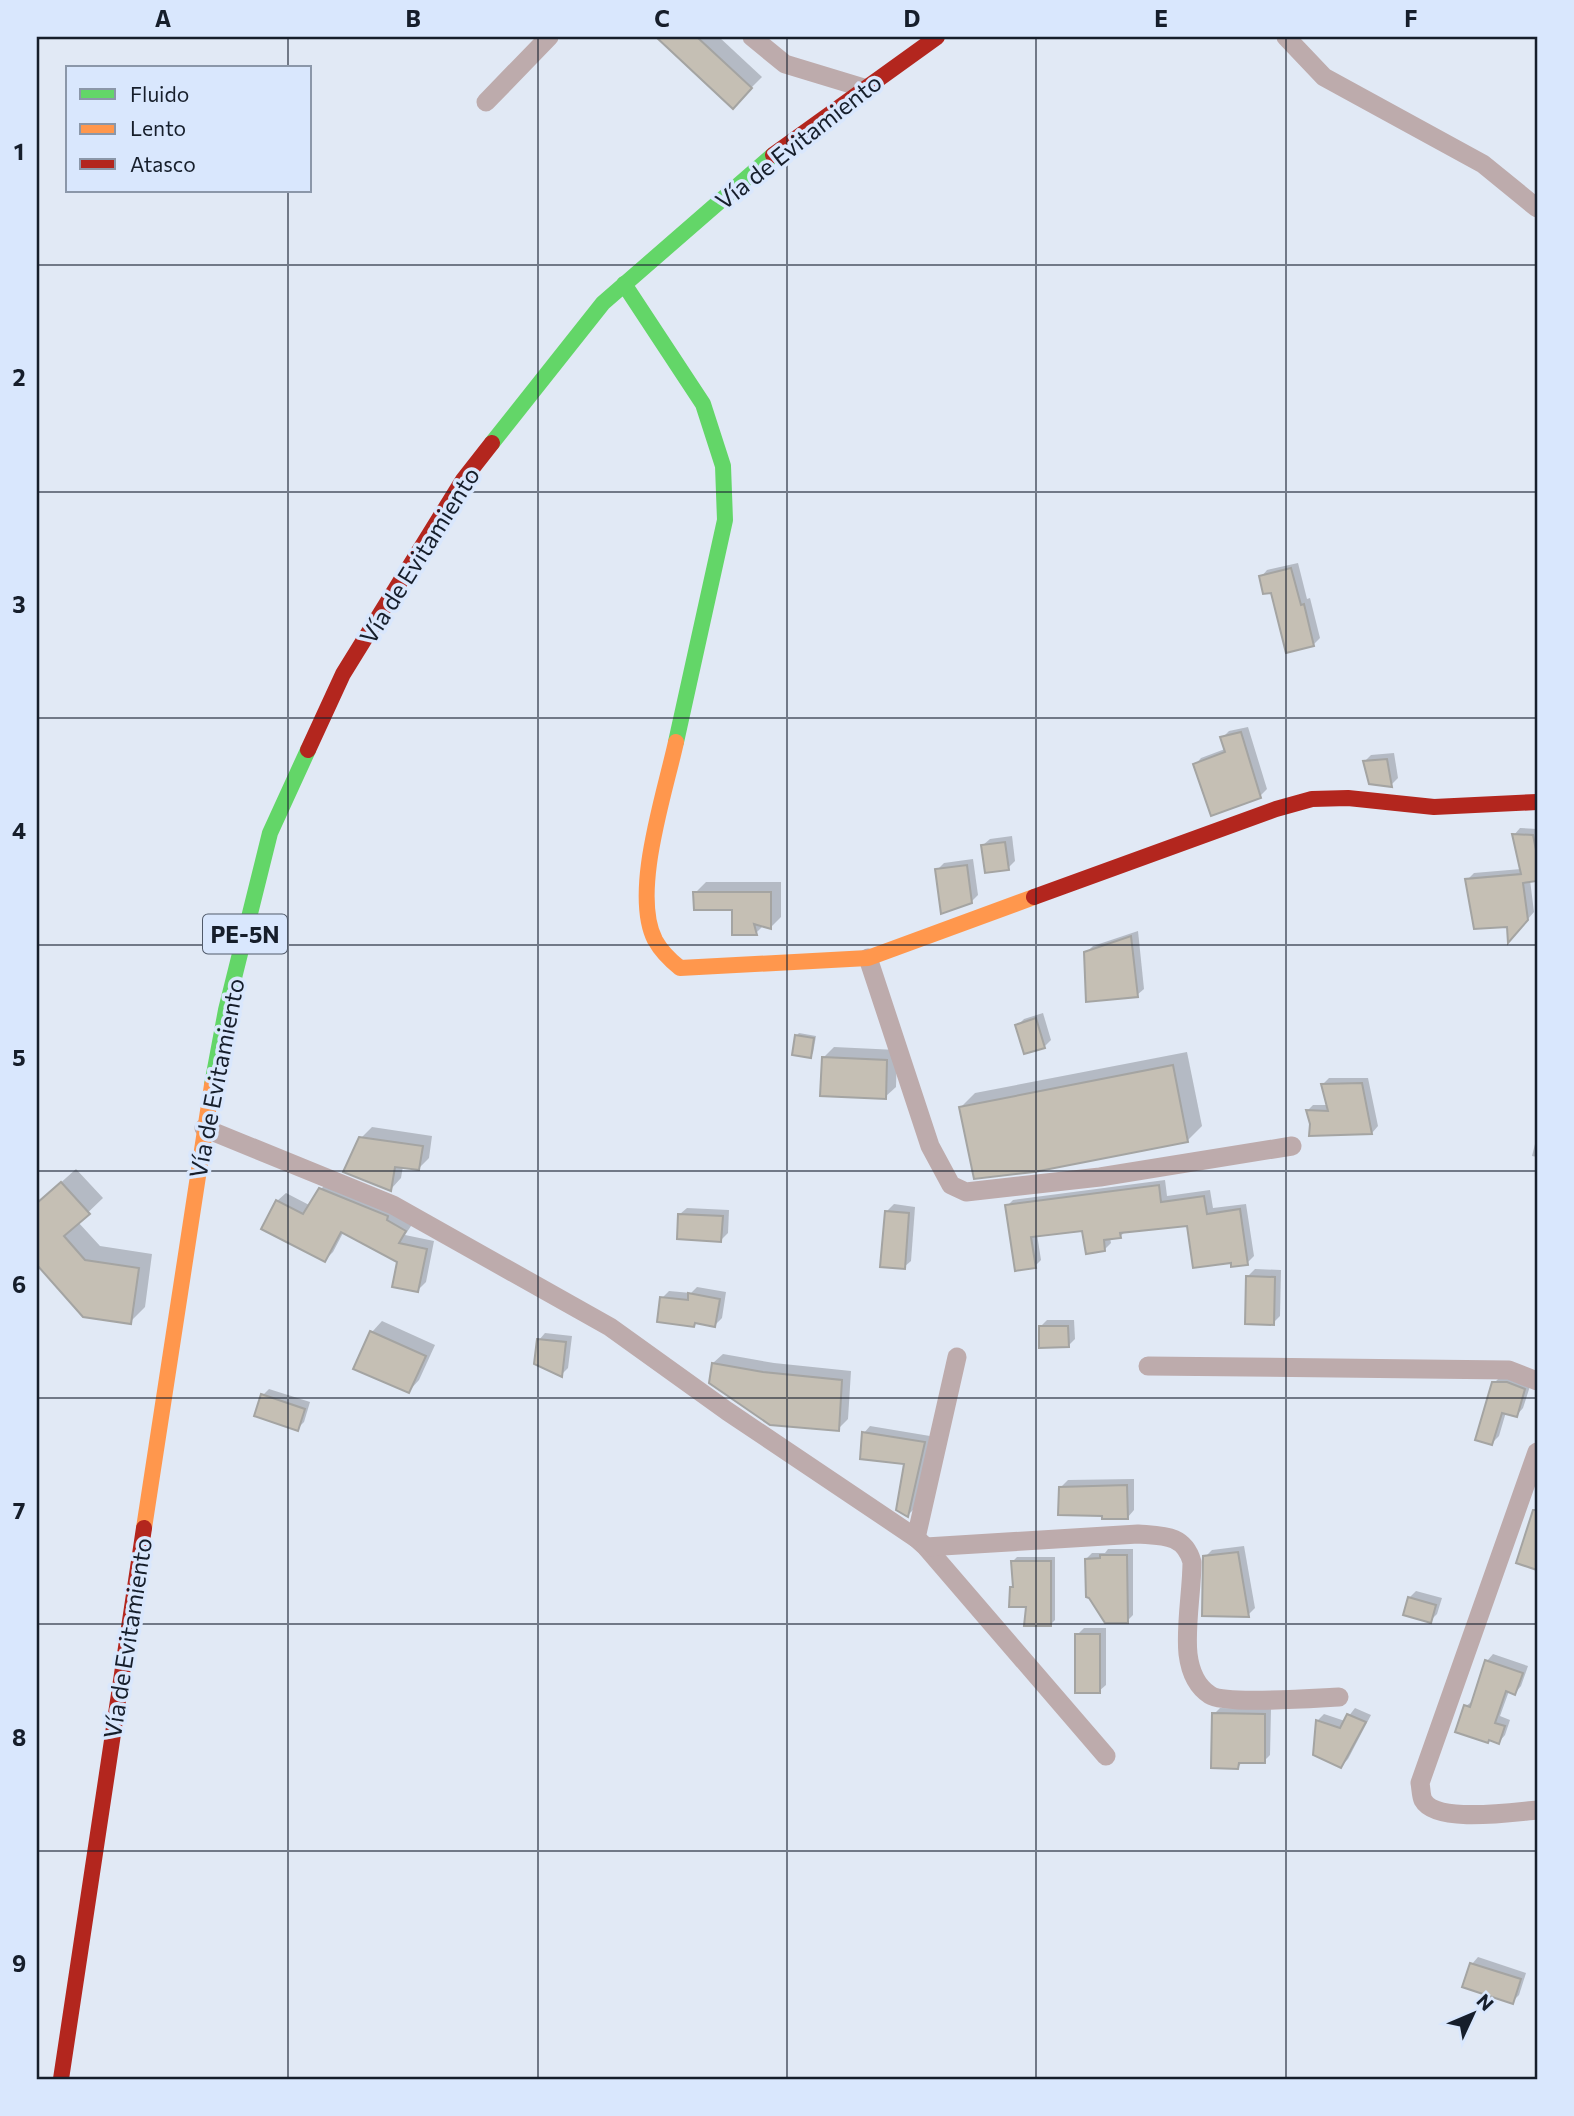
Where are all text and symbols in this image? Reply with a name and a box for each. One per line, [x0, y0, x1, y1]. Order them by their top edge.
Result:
text: A [155, 4, 172, 32]
text: B [405, 4, 421, 32]
text: C [654, 4, 670, 32]
text: D [904, 4, 921, 32]
text: E [1154, 4, 1168, 32]
text: F [1404, 4, 1418, 32]
legend [66, 66, 312, 192]
street label: Vía de Evitamiento [709, 67, 887, 215]
text: Fluido [130, 81, 189, 106]
text: Lento [130, 115, 186, 140]
text: 1 [14, 137, 24, 165]
text: Atasco [130, 151, 196, 176]
text: 2 [12, 363, 26, 391]
street label: Vía de Evitamiento [353, 461, 485, 649]
text: 3 [12, 590, 26, 618]
text: 4 [12, 816, 26, 844]
road number: PE-5N [203, 914, 287, 953]
street label: Vía de Evitamiento [182, 976, 250, 1180]
text: 5 [12, 1043, 26, 1071]
text: 6 [12, 1270, 26, 1298]
text: 7 [13, 1496, 25, 1524]
street label: Vía de Evitamiento [97, 1536, 157, 1740]
text: 8 [12, 1723, 26, 1751]
text: 9 [12, 1949, 26, 1977]
north arrow [1438, 1980, 1508, 2050]
text: N [1472, 1989, 1499, 2015]

